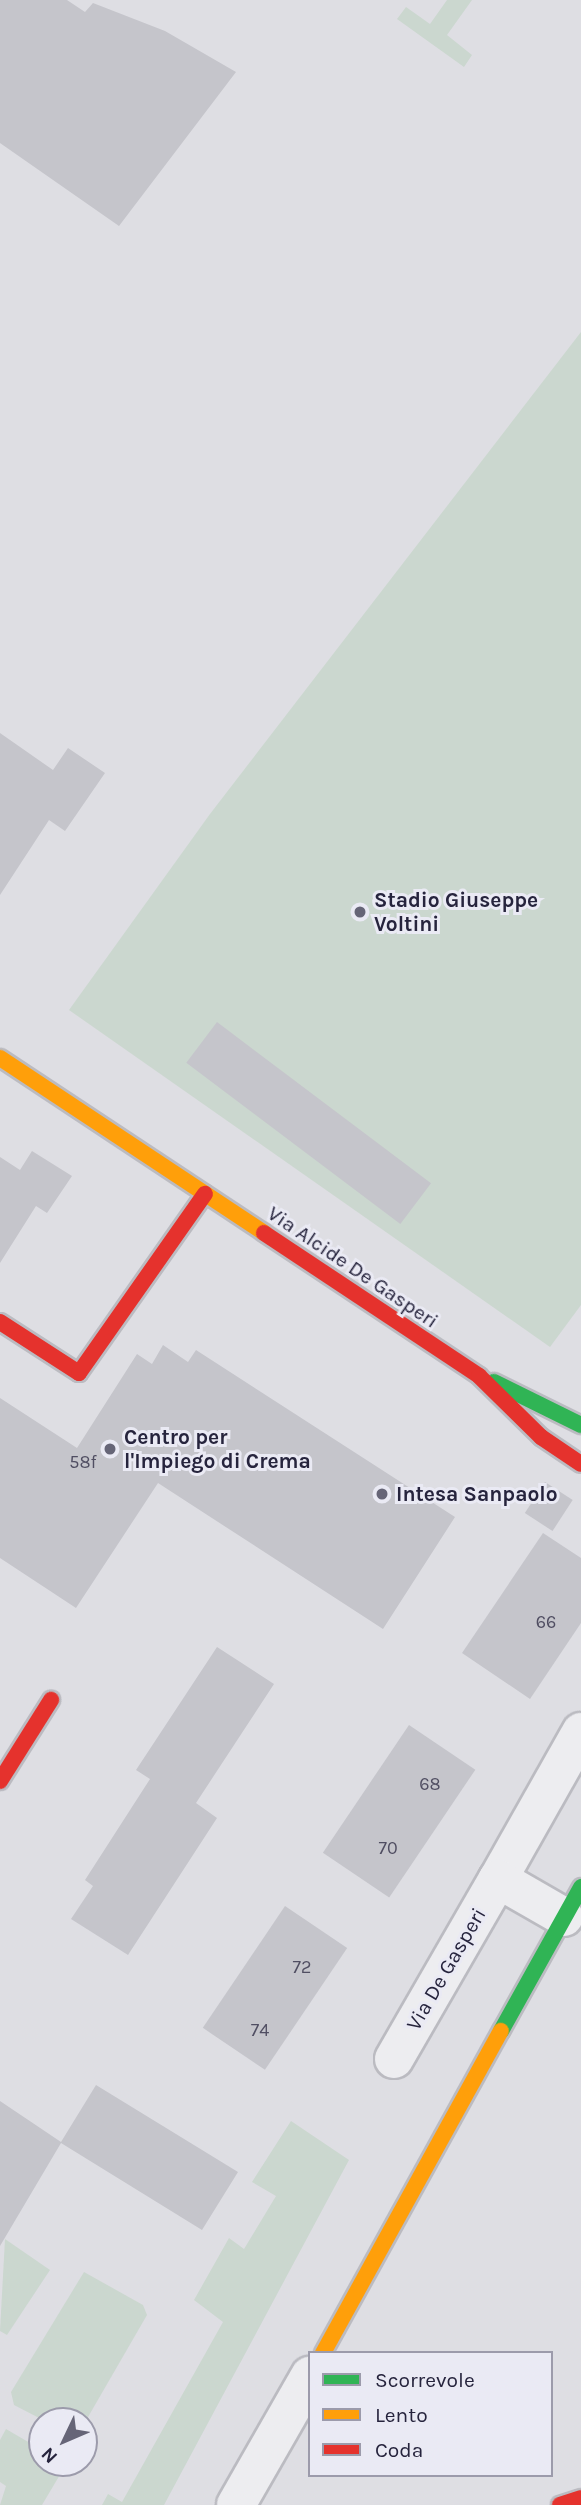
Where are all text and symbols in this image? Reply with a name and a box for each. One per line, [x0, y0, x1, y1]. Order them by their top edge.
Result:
place label: Stadio Giuseppe Voltini [374, 887, 538, 937]
marker: Stadio Giuseppe Voltini [352, 904, 368, 920]
street label: Via Alcide De Gasperi [263, 1200, 443, 1334]
place label: Centro per l'Impiego di Crema [124, 1424, 311, 1474]
marker: Centro per l'Impiego di Crema [102, 1441, 118, 1457]
house number: 58f [69, 1451, 97, 1473]
place label: Intesa Sanpaolo [396, 1481, 558, 1507]
marker: Intesa Sanpaolo [374, 1486, 390, 1502]
house number: 66 [536, 1611, 556, 1633]
house number: 68 [419, 1773, 441, 1795]
house number: 70 [378, 1837, 398, 1859]
street label: Via De Gasperi [401, 1903, 491, 2035]
house number: 72 [293, 1956, 311, 1978]
house number: 74 [251, 2019, 269, 2041]
legend [308, 2351, 553, 2477]
text: Scorrevole [375, 2368, 475, 2392]
text: Lento [375, 2403, 428, 2427]
north arrow [28, 2407, 98, 2477]
text: Coda [375, 2438, 423, 2462]
text: N [37, 2443, 62, 2468]

